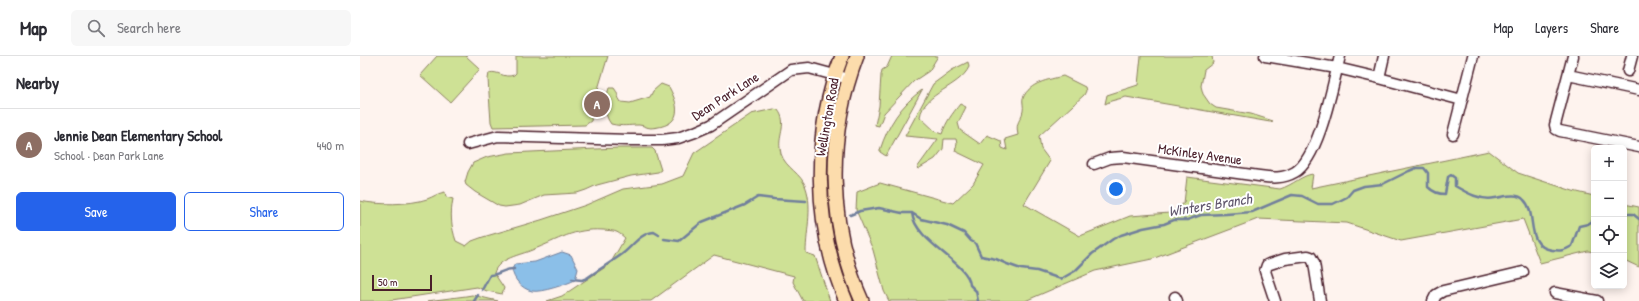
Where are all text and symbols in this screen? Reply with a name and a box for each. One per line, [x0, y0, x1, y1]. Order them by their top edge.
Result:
search box [71, 10, 351, 46]
text: Map [20, 15, 47, 41]
icon: search [85, 17, 107, 39]
text: Search here [117, 17, 181, 38]
text: Map [1493, 18, 1513, 37]
text: Layers [1535, 18, 1568, 37]
text: Share [1590, 18, 1619, 37]
street label: Dean Park Lane [687, 67, 762, 124]
text: Nearby [16, 71, 59, 94]
street label: Wellington Road [810, 76, 844, 158]
pin: A [584, 89, 610, 119]
text: Jennie Dean Elementary School [54, 125, 222, 146]
text: A [26, 136, 32, 154]
text: 440 m [317, 136, 344, 154]
street label: McKinley Avenue [1157, 138, 1244, 170]
map controls [1591, 145, 1627, 289]
button: + [1591, 145, 1627, 181]
text: School · Dean Park Lane [54, 146, 164, 164]
your location [1106, 179, 1126, 199]
button: − [1591, 181, 1627, 217]
water label: Winters Branch [1167, 187, 1255, 221]
button: Save [16, 192, 176, 231]
button: Share [184, 192, 344, 231]
button: locate [1591, 217, 1627, 253]
button: layers [1591, 253, 1627, 289]
scale bar [372, 273, 432, 292]
text: 50 m [378, 275, 398, 289]

